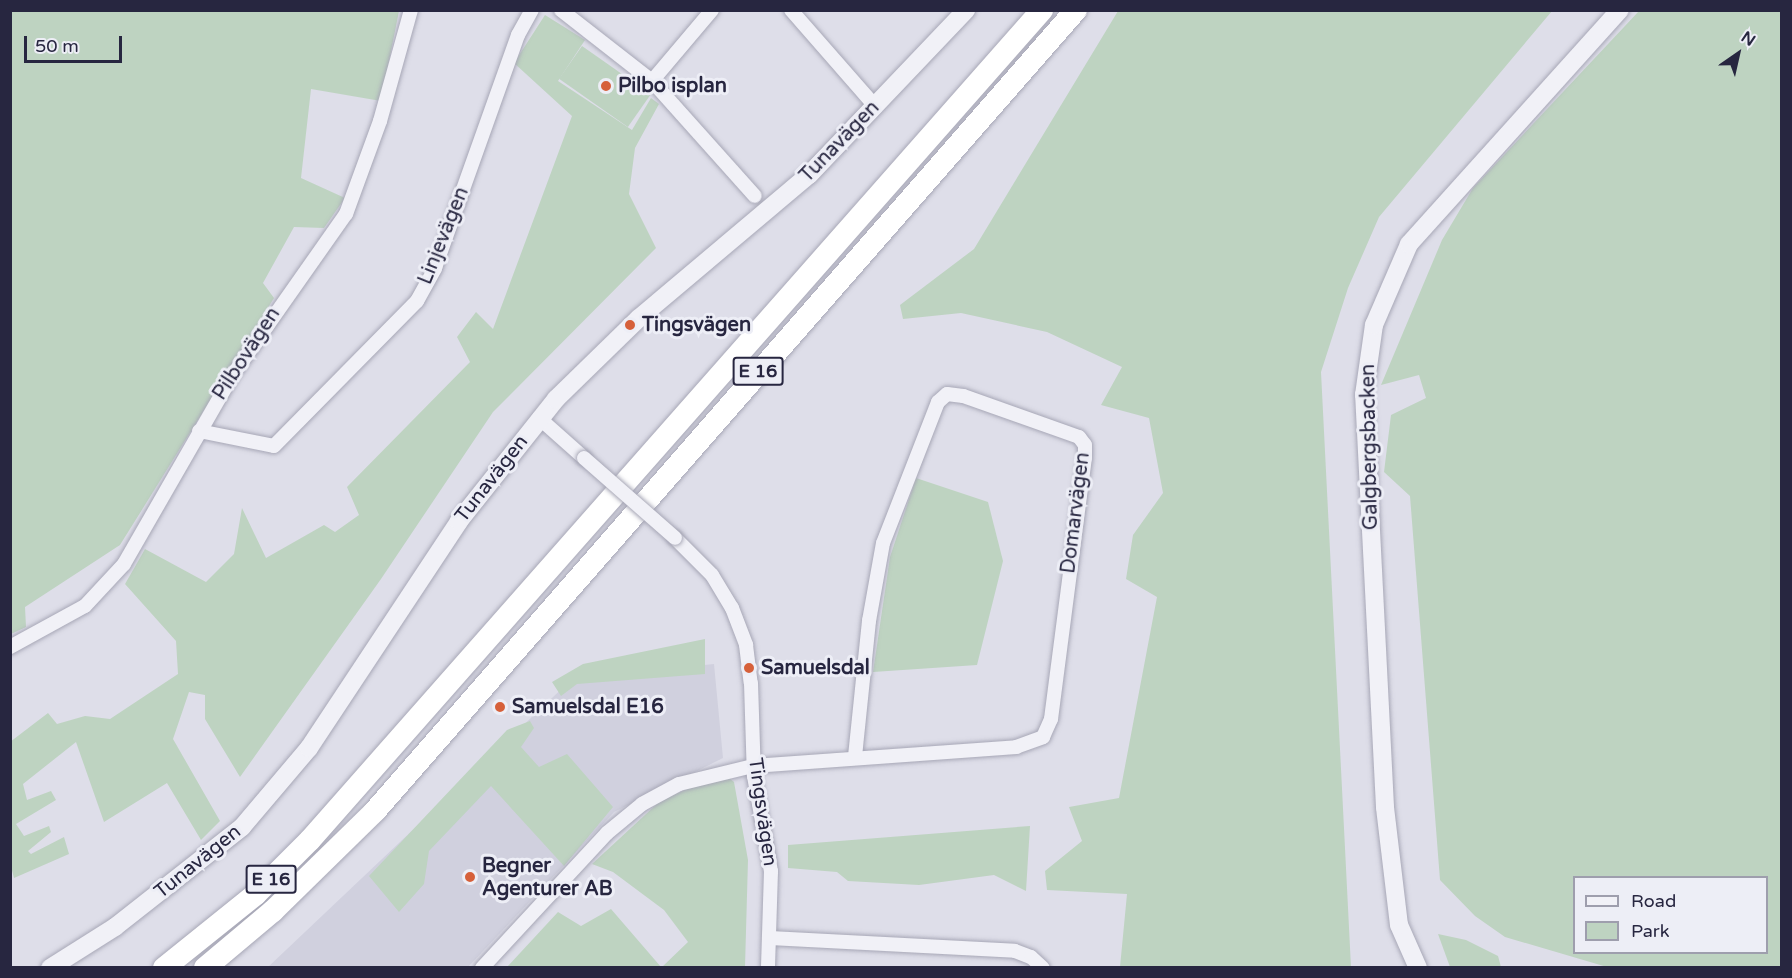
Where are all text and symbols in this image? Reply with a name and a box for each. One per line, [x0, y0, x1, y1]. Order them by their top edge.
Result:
scale bar [27, 24, 124, 62]
north arrow [1708, 24, 1768, 84]
text: N [1737, 27, 1759, 51]
text: 50 m [35, 35, 79, 57]
place label: Pilbo isplan [618, 74, 727, 98]
marker: Pilbo isplan [599, 79, 613, 93]
street label: Tunavägen [795, 96, 885, 188]
street label: Linjevägen [414, 184, 474, 288]
street label: Pilbovägen [208, 303, 286, 405]
place label: Tingsvägen [642, 313, 751, 337]
marker: Tingsvägen [623, 318, 637, 332]
road number: E 16 [732, 356, 783, 386]
street label: Galgbergsbacken [1357, 364, 1383, 530]
street label: Tunavägen [450, 431, 534, 527]
street label: Domarvägen [1057, 451, 1095, 575]
place label: Samuelsdal [761, 656, 870, 680]
marker: Samuelsdal [742, 661, 756, 675]
place label: Samuelsdal E16 [512, 695, 664, 719]
marker: Samuelsdal E16 [493, 700, 507, 714]
street label: Tingsvägen [743, 756, 781, 868]
street label: Tunavägen [150, 820, 246, 904]
place label: Begner Agenturer AB [482, 854, 613, 901]
road number: E 16 [246, 864, 296, 894]
marker: Begner Agenturer AB [463, 870, 477, 884]
legend [1573, 876, 1768, 954]
text: Road [1631, 890, 1676, 912]
text: Park [1631, 920, 1669, 942]

